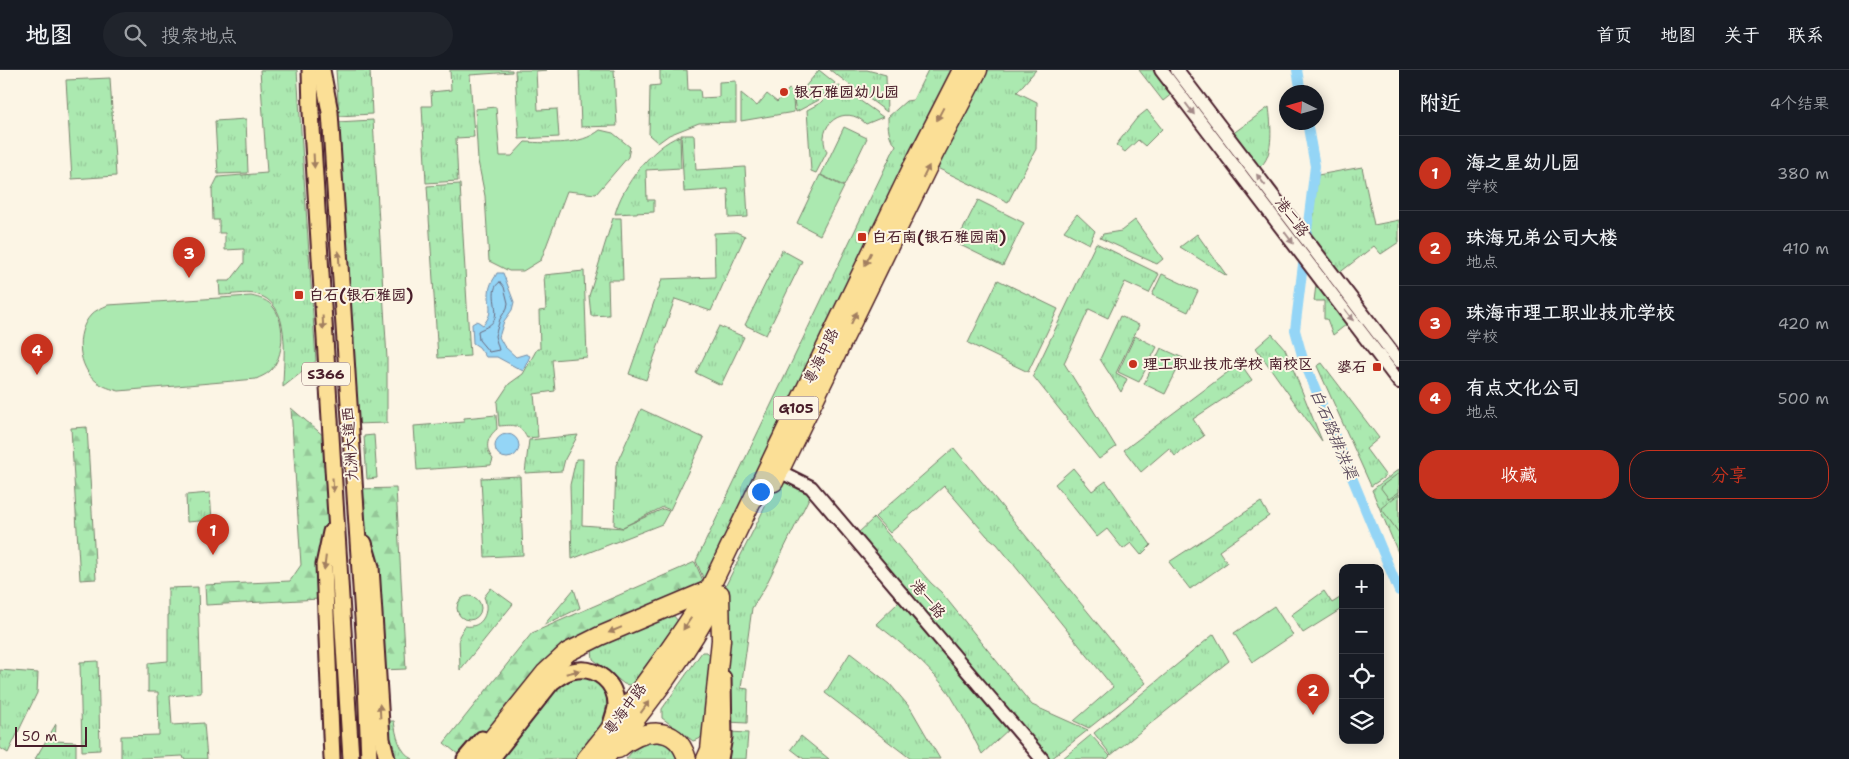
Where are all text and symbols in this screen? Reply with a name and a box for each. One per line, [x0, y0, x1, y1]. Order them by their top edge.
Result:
search box [103, 12, 453, 57]
text: 地图 [25, 19, 73, 51]
icon: search [121, 21, 149, 49]
text: 搜索地点 [161, 23, 237, 48]
text: 首页 [1596, 23, 1632, 47]
text: 地图 [1660, 23, 1696, 47]
text: 关于 [1724, 23, 1760, 47]
text: 联系 [1788, 23, 1824, 47]
place label: 银石雅园幼儿园 [794, 82, 899, 102]
north arrow [1279, 85, 1324, 130]
marker: 银石雅园幼儿园 [778, 86, 790, 98]
text: 附近 [1419, 89, 1461, 117]
text: 4个结果 [1770, 93, 1829, 114]
one-way arrow [1185, 102, 1196, 115]
one-way arrow [936, 106, 944, 121]
text: 海之星幼儿园 [1466, 150, 1580, 175]
one-way arrow [310, 153, 318, 169]
text: 1 [1431, 163, 1439, 184]
text: 380 m [1777, 163, 1829, 184]
one-way arrow [922, 164, 930, 179]
one-way arrow [1256, 174, 1267, 187]
text: 学校 [1466, 176, 1498, 197]
street label: 港二路 [1270, 193, 1314, 241]
text: 珠海兄弟公司大楼 [1466, 225, 1618, 250]
place label: 白石南(银石雅园南) [872, 227, 1006, 247]
marker: 白石南(银石雅园南) [856, 231, 868, 243]
one-way arrow [1283, 231, 1294, 244]
pin: 3 [173, 237, 205, 278]
text: 2 [1429, 238, 1441, 259]
text: 410 m [1782, 238, 1829, 259]
one-way arrow [334, 249, 342, 265]
text: 地点 [1466, 251, 1498, 272]
one-way arrow [864, 252, 872, 266]
place label: 白石(银石雅园) [309, 285, 413, 305]
marker: 白石(银石雅园) [293, 289, 305, 301]
text: 珠海市理工职业技术学校 [1466, 300, 1675, 325]
one-way arrow [1343, 308, 1354, 321]
one-way arrow [850, 310, 858, 325]
text: 3 [1429, 313, 1441, 334]
text: 420 m [1778, 313, 1829, 334]
one-way arrow [319, 315, 327, 331]
street label: 粤海中路 [799, 325, 843, 387]
text: 学校 [1466, 326, 1498, 347]
pin: 4 [21, 334, 53, 375]
place label: 理工职业技术学校 南校区 [1143, 354, 1313, 374]
place label: 婆石 [1337, 357, 1367, 377]
marker: 理工职业技术学校 南校区 [1127, 358, 1139, 370]
marker: 婆石 [1371, 361, 1383, 373]
road number: S366 [302, 362, 350, 386]
text: 有点文化公司 [1466, 375, 1580, 400]
water label: 白石路排洪渠 [1306, 386, 1363, 484]
text: 4 [1429, 388, 1441, 409]
text: 500 m [1778, 388, 1829, 409]
road number: G105 [774, 396, 818, 419]
text: 地点 [1466, 401, 1498, 422]
street label: 九洲大道西 [337, 406, 363, 482]
button: 收藏 [1419, 450, 1619, 499]
button: 分享 [1629, 450, 1829, 499]
one-way arrow [329, 478, 337, 494]
your location [748, 479, 774, 505]
pin: 1 [197, 514, 229, 555]
one-way arrow [321, 556, 329, 572]
map controls [1339, 564, 1384, 744]
button: + [1339, 564, 1384, 609]
street label: 港一路 [906, 575, 950, 623]
button: − [1339, 609, 1384, 654]
one-way arrow [682, 617, 692, 631]
one-way arrow [608, 626, 622, 634]
button: locate [1339, 654, 1384, 699]
one-way arrow [565, 668, 580, 676]
pin: 2 [1297, 674, 1329, 715]
street label: 粤海中路 [599, 679, 651, 739]
button: layers [1339, 699, 1384, 744]
one-way arrow [640, 700, 650, 714]
one-way arrow [376, 703, 384, 719]
scale bar [15, 724, 88, 747]
text: 50 m [22, 727, 57, 745]

